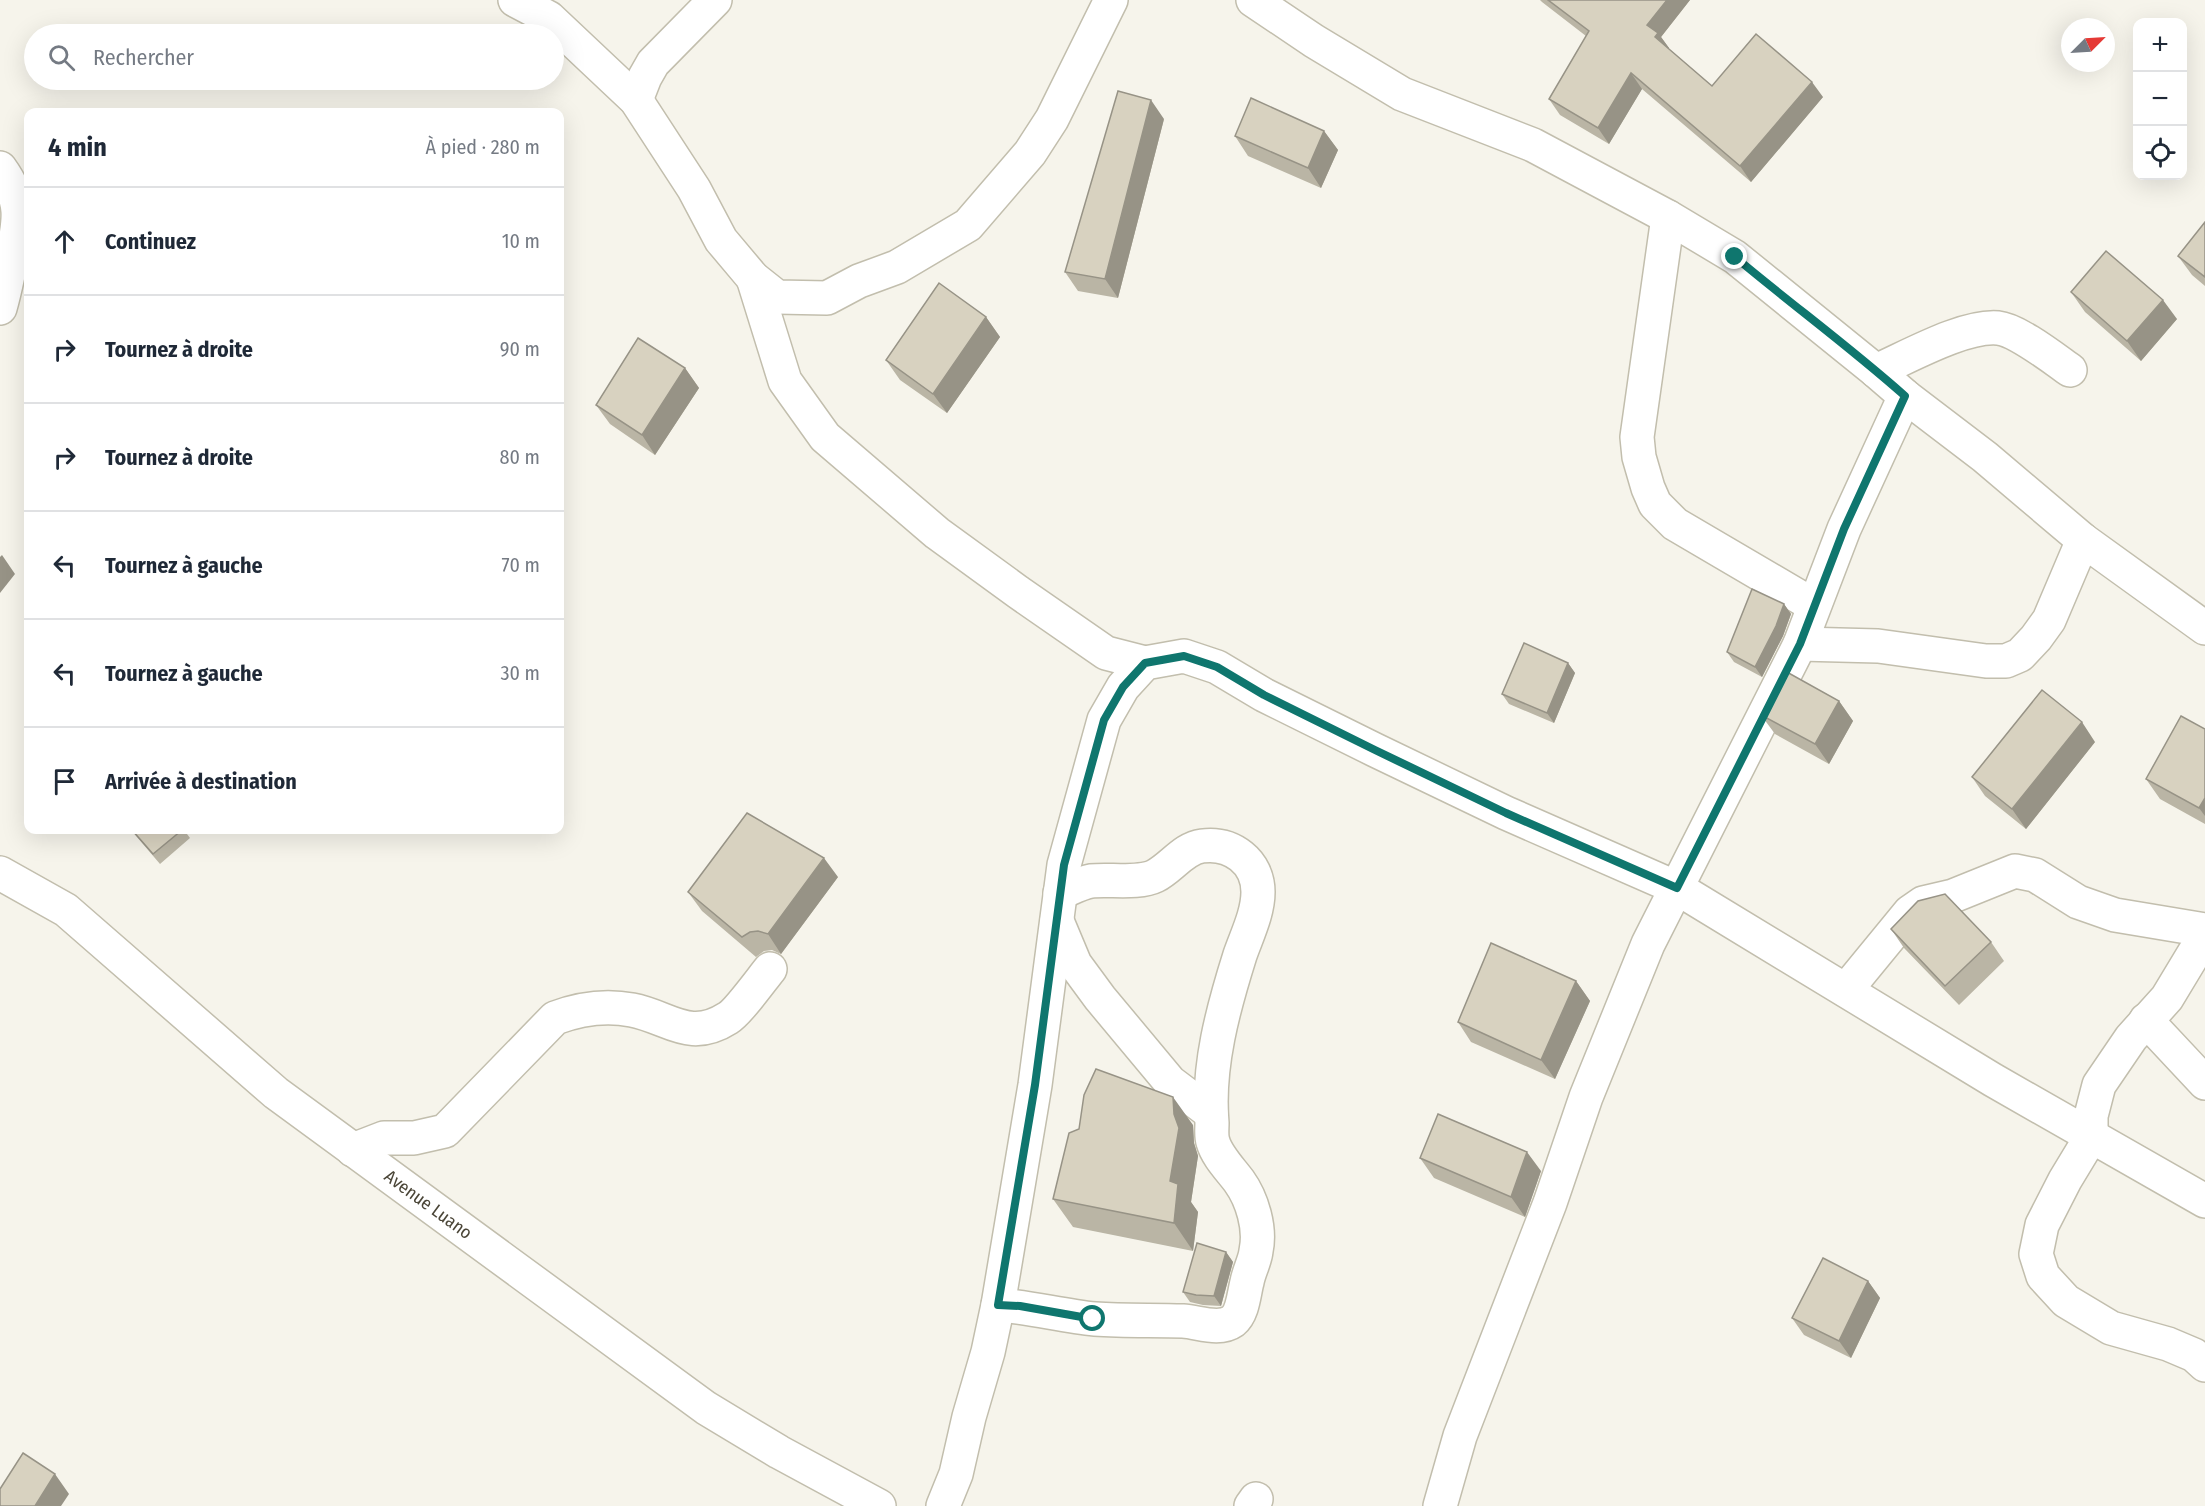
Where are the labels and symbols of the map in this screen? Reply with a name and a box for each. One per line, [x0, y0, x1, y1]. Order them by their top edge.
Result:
north arrow [2061, 18, 2115, 72]
route end [1721, 243, 1747, 269]
street label: Avenue Luano [380, 1165, 476, 1244]
route start [1079, 1305, 1105, 1331]

